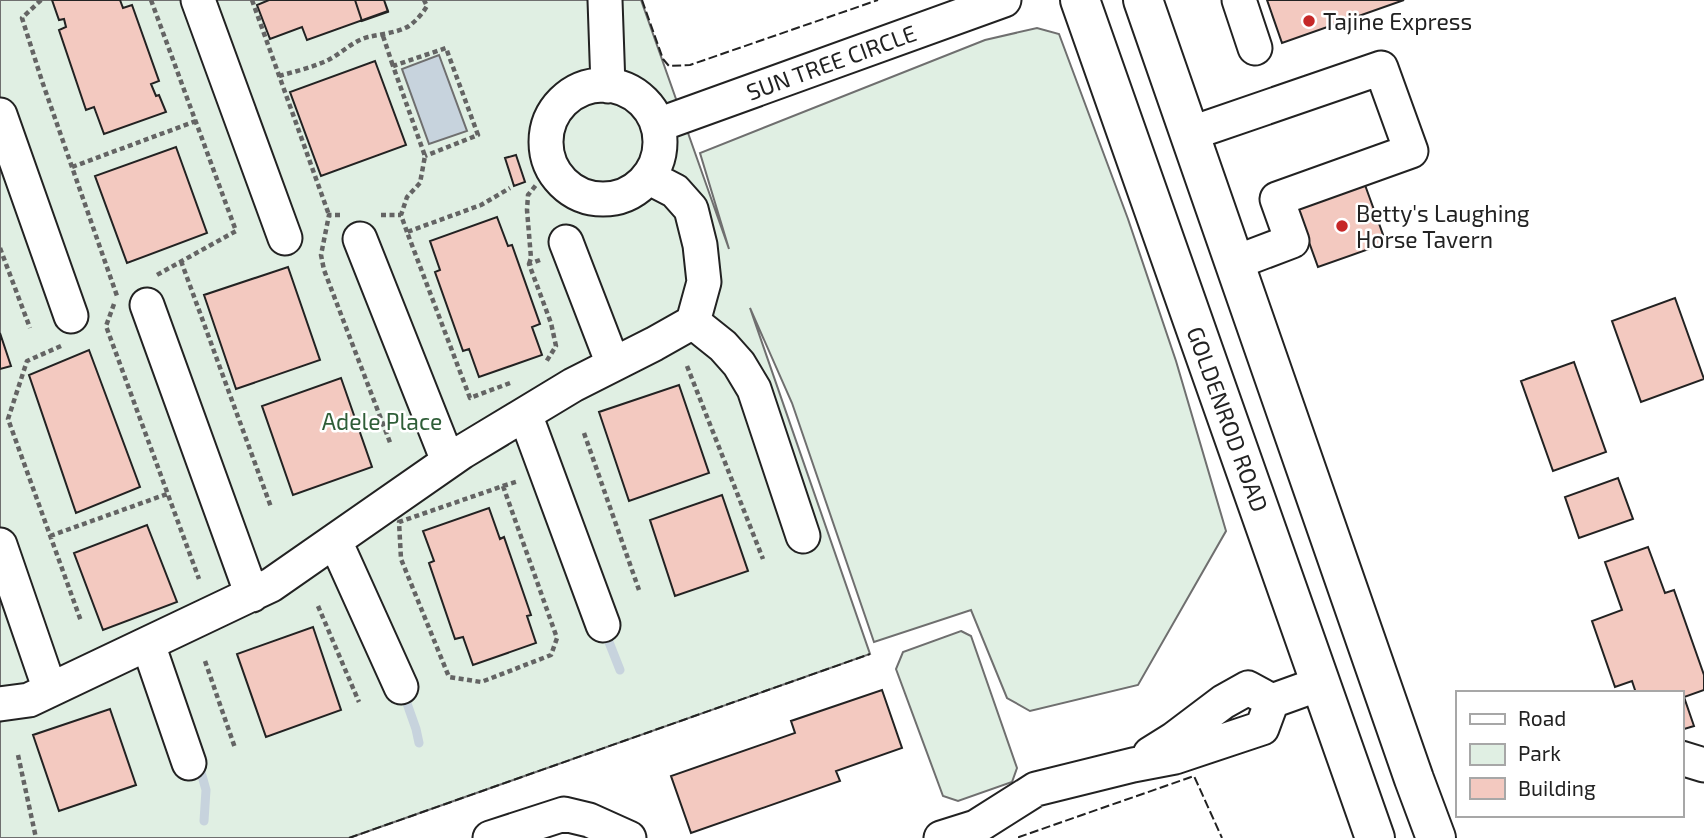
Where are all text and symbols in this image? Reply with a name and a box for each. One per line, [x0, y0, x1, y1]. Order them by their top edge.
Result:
place label: Tajine Express [1323, 7, 1472, 35]
marker: Tajine Express [1301, 13, 1317, 29]
street label: SUN TREE CIRCLE [742, 18, 920, 106]
place label: Betty's Laughing Horse Tavern [1356, 199, 1530, 253]
marker: Betty's Laughing Horse Tavern [1334, 218, 1350, 234]
street label: GOLDENROD ROAD [1181, 323, 1275, 515]
park label: Adele Place [322, 407, 442, 435]
legend [1456, 691, 1683, 817]
text: Road [1518, 705, 1566, 730]
text: Park [1518, 740, 1561, 765]
text: Building [1518, 775, 1596, 800]

